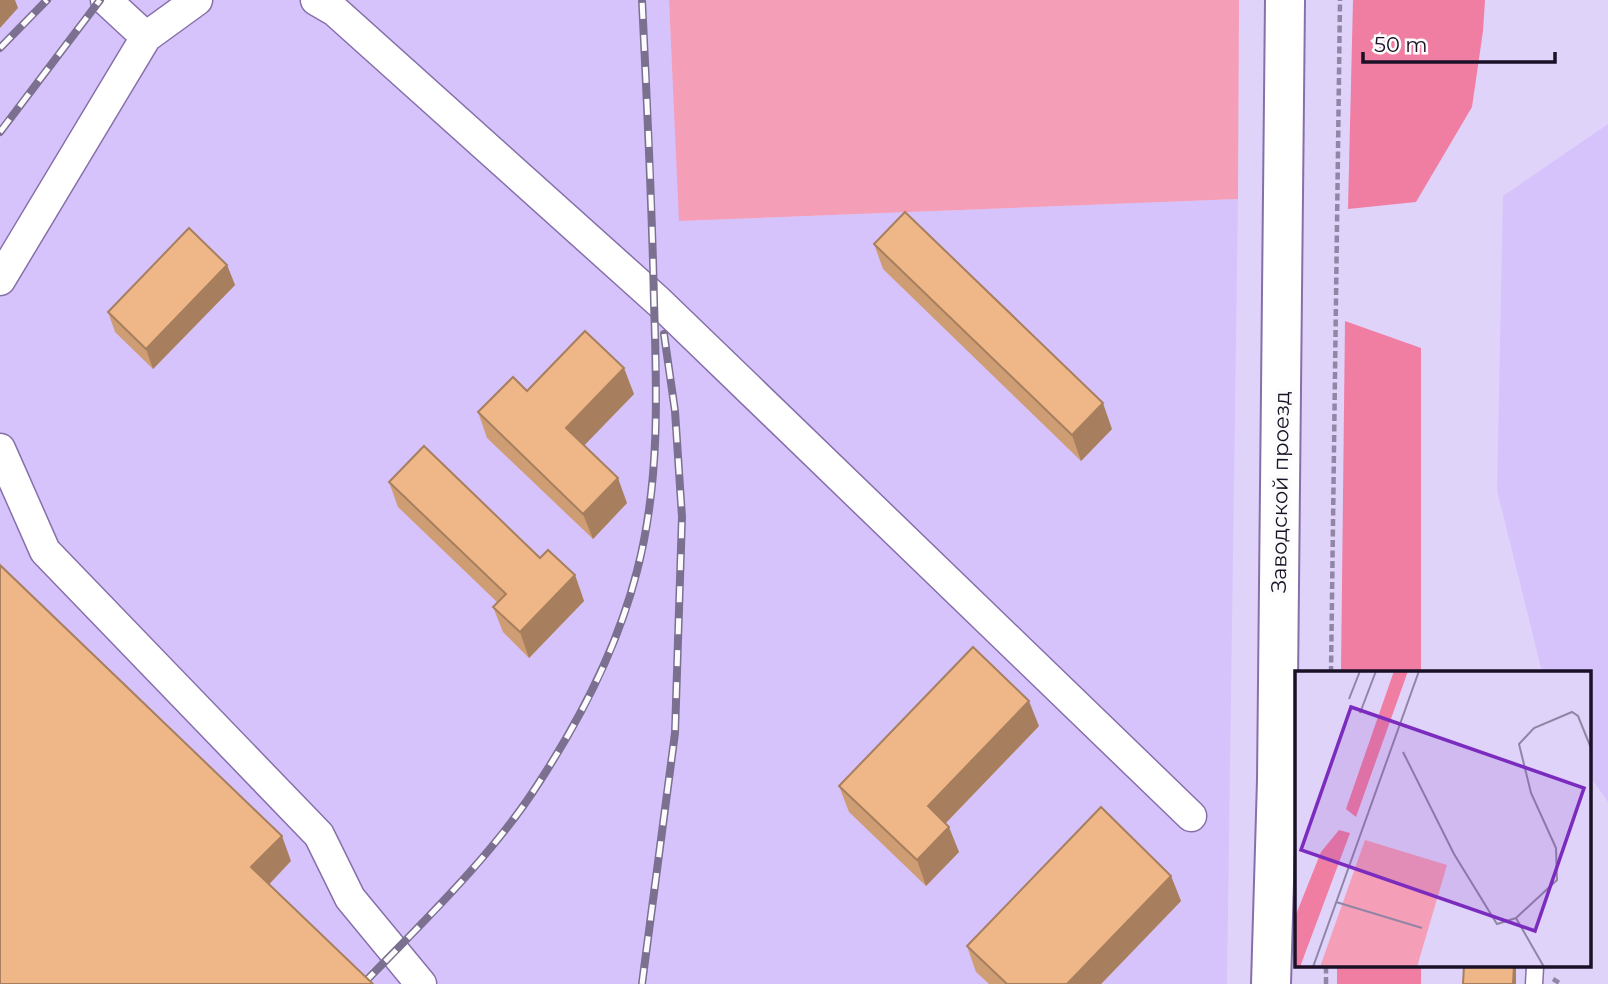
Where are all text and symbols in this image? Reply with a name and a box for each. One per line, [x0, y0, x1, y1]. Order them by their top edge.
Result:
scale bar [1363, 21, 1556, 65]
text: 50 m [1374, 32, 1428, 57]
street label: Заводской проезд [1266, 391, 1294, 593]
inset map [1295, 671, 1590, 967]

